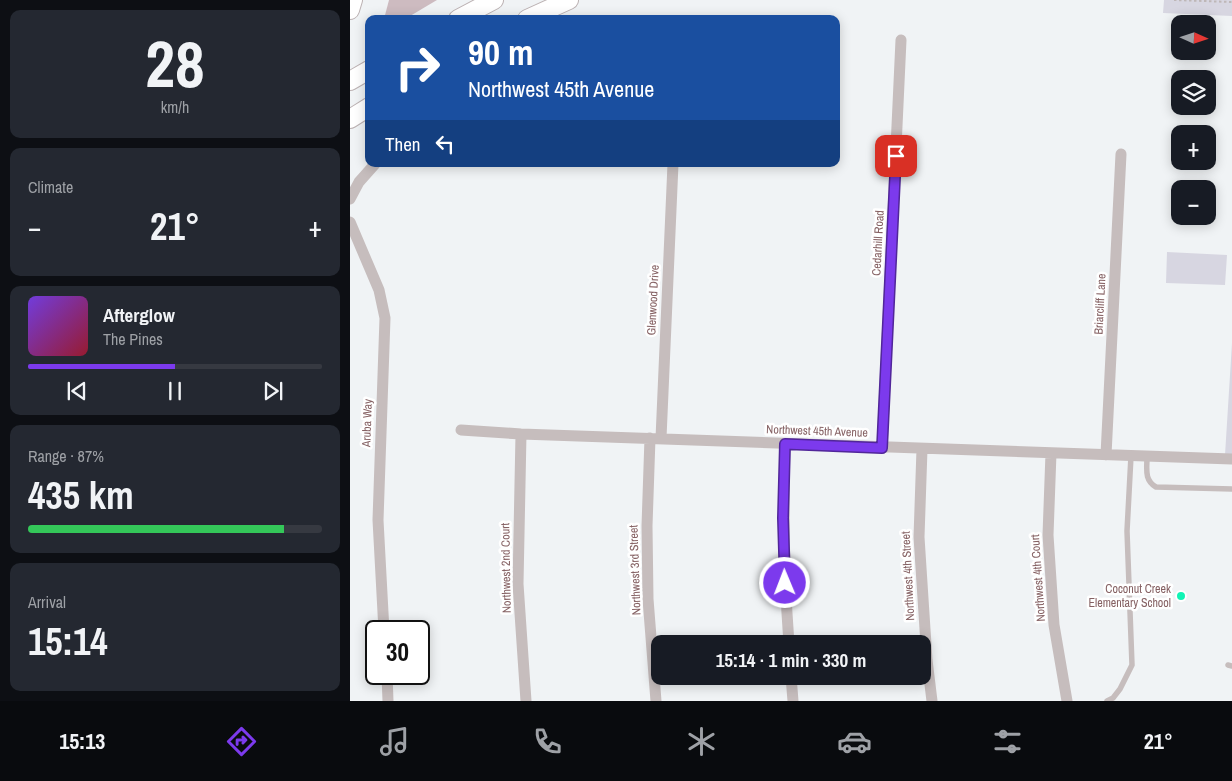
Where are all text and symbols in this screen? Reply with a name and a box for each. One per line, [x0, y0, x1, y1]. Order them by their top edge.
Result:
north arrow [1171, 15, 1216, 60]
map controls [1171, 15, 1216, 225]
text: 28 [145, 20, 205, 107]
text: 90 m [468, 29, 533, 76]
icon: right [385, 35, 450, 100]
button: layers [1171, 70, 1216, 115]
text: Northwest 45th Avenue [468, 74, 654, 104]
text: km/h [161, 96, 189, 118]
button: + [1171, 125, 1216, 170]
icon: left [431, 130, 459, 158]
text: Then [385, 131, 421, 157]
pin [875, 135, 917, 177]
icon: arrive [882, 142, 910, 170]
text: Climate [28, 176, 73, 198]
button: − [1171, 180, 1216, 225]
text: 21° [150, 201, 200, 252]
text: − [28, 208, 41, 246]
text: + [309, 208, 322, 246]
street label: Cedarhill Road [868, 210, 888, 276]
street label: Glenwood Drive [643, 264, 663, 336]
street label: Briarcliff Lane [1090, 273, 1110, 335]
text: Afterglow [103, 302, 175, 328]
text: The Pines [103, 328, 163, 350]
icon: previous [63, 377, 91, 405]
icon: pause [161, 377, 189, 405]
icon: next [259, 377, 287, 405]
street label: Aruba Way [358, 398, 376, 448]
street label: Northwest 45th Avenue [766, 421, 868, 441]
text: Range · 87% [28, 445, 104, 467]
text: 435 km [28, 470, 134, 521]
street label: Northwest 2nd Court [497, 522, 515, 613]
street label: Northwest 3rd Street [625, 524, 645, 615]
street label: Northwest 4th Street [898, 531, 918, 621]
street label: Northwest 4th Court [1027, 534, 1049, 622]
position arrow [758, 556, 810, 608]
place label: Coconut Creek Elementary School [1088, 581, 1171, 611]
marker: Coconut Creek Elementary School [1175, 590, 1187, 602]
text: Arrival [28, 591, 66, 613]
text: 15:14 [28, 616, 108, 667]
speed limit sign: 30 [365, 620, 430, 685]
text: 15:14 · 1 min · 330 m [716, 647, 866, 673]
icon: directions [224, 724, 259, 759]
icon: music [377, 724, 412, 759]
icon: phone [530, 724, 565, 759]
icon: climate [684, 724, 719, 759]
icon: car [837, 724, 872, 759]
icon: filters [990, 724, 1025, 759]
text: 15:13 [59, 726, 105, 756]
text: 21° [1144, 726, 1173, 756]

